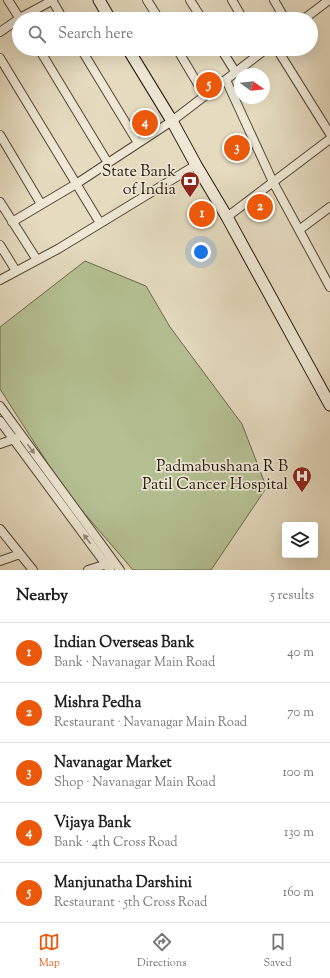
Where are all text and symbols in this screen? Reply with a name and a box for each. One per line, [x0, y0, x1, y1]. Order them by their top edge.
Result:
search box [12, 12, 318, 56]
icon: search [26, 23, 48, 45]
text: Search here [58, 24, 133, 45]
north arrow [234, 68, 270, 104]
pin: 5 [196, 70, 222, 100]
pin: 4 [132, 108, 158, 138]
pin: 3 [224, 133, 250, 163]
place label: State Bank of India [102, 161, 177, 202]
bank icon: State Bank of India [179, 170, 201, 198]
pin: 2 [247, 192, 273, 222]
pin: 1 [189, 199, 215, 229]
your location [191, 242, 211, 262]
one-way arrow [26, 444, 35, 455]
place label: Padmabushana R B Patil Cancer Hospital [142, 456, 289, 497]
hospital icon: Padmabushana R B Patil Cancer Hospital [291, 465, 313, 493]
map controls [282, 522, 318, 558]
button: layers [282, 522, 318, 558]
one-way arrow [82, 533, 91, 544]
text: Nearby [16, 584, 68, 608]
text: 5 results [270, 587, 314, 605]
text: Indian Overseas Bank [54, 633, 194, 654]
text: 1 [27, 644, 31, 662]
text: 40 m [287, 644, 314, 662]
text: Bank · Navanagar Main Road [54, 654, 215, 672]
text: Mishra Pedha [54, 693, 141, 714]
text: 2 [26, 704, 32, 722]
text: 70 m [287, 704, 314, 722]
text: Restaurant · Navanagar Main Road [54, 714, 247, 732]
text: Navanagar Market [54, 753, 172, 774]
text: 3 [26, 764, 32, 782]
text: 100 m [282, 764, 314, 782]
text: Shop · Navanagar Main Road [54, 774, 216, 792]
text: Vijaya Bank [54, 813, 131, 834]
text: 4 [26, 824, 32, 842]
text: 130 m [284, 824, 314, 842]
text: Bank · 4th Cross Road [54, 834, 178, 852]
text: Manjunatha Darshini [54, 873, 192, 894]
text: 5 [27, 884, 31, 902]
text: 160 m [283, 884, 314, 902]
text: Restaurant · 5th Cross Road [54, 894, 207, 912]
tab: Map [38, 931, 60, 971]
tab: Directions [137, 931, 187, 971]
tab: Saved [263, 931, 292, 971]

